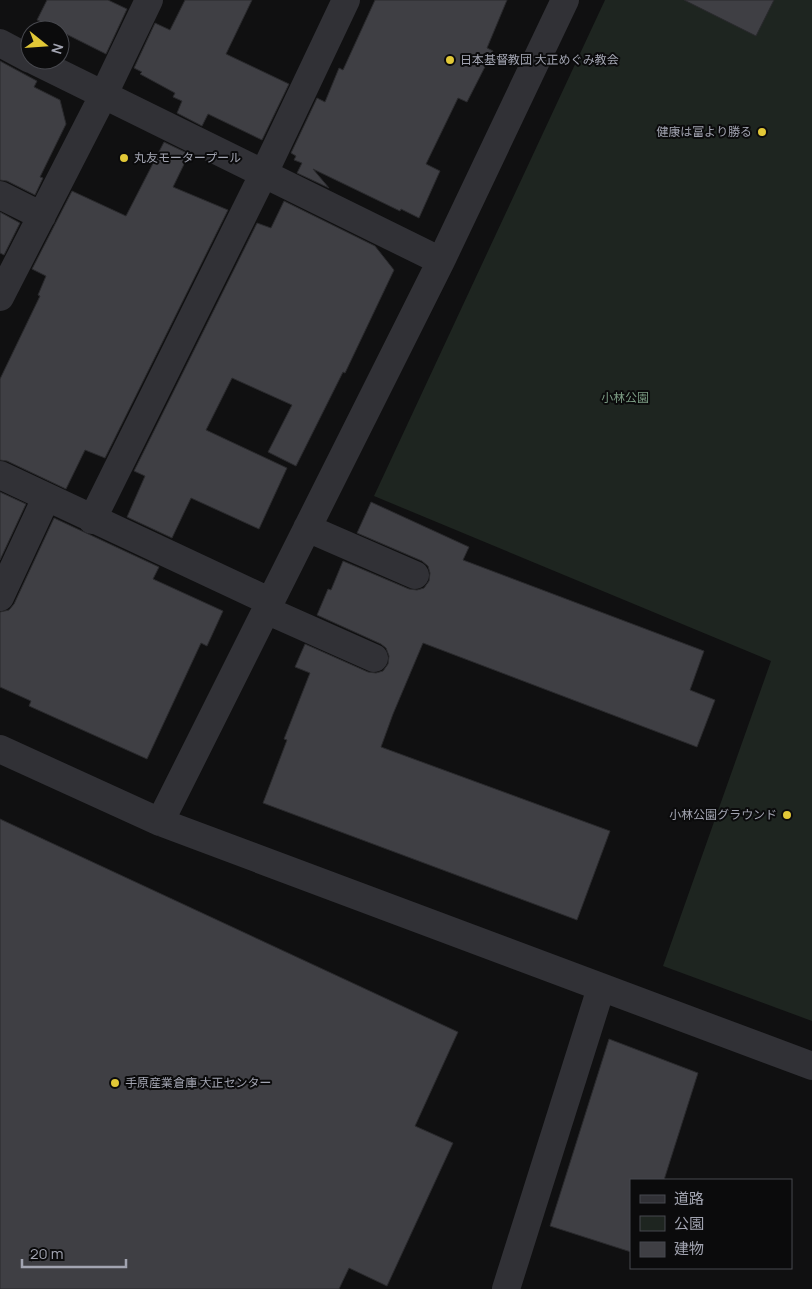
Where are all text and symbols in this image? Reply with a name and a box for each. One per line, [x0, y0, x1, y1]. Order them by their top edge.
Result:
north arrow [20, 20, 70, 70]
text: N [47, 41, 68, 57]
place label: 日本基督教団 大正めぐみ教会 [460, 51, 619, 68]
marker: 日本基督教団 大正めぐみ教会 [444, 54, 456, 66]
place label: 健康は富より勝る [656, 123, 752, 140]
marker: 健康は富より勝る [756, 126, 768, 138]
place label: 丸友モータープール [134, 149, 241, 166]
marker: 丸友モータープール [118, 152, 130, 164]
park label: 小林公園 [601, 389, 649, 406]
place label: 小林公園グラウンド [669, 806, 777, 823]
marker: 小林公園グラウンド [781, 809, 793, 821]
place label: 手原産業倉庫 大正センター [125, 1074, 271, 1091]
marker: 手原産業倉庫 大正センター [109, 1077, 121, 1089]
legend [630, 1179, 792, 1269]
text: 道路 [674, 1188, 704, 1209]
text: 公園 [674, 1213, 704, 1234]
scale bar [22, 1236, 126, 1268]
text: 建物 [674, 1238, 704, 1259]
text: 20 m [30, 1243, 63, 1264]

